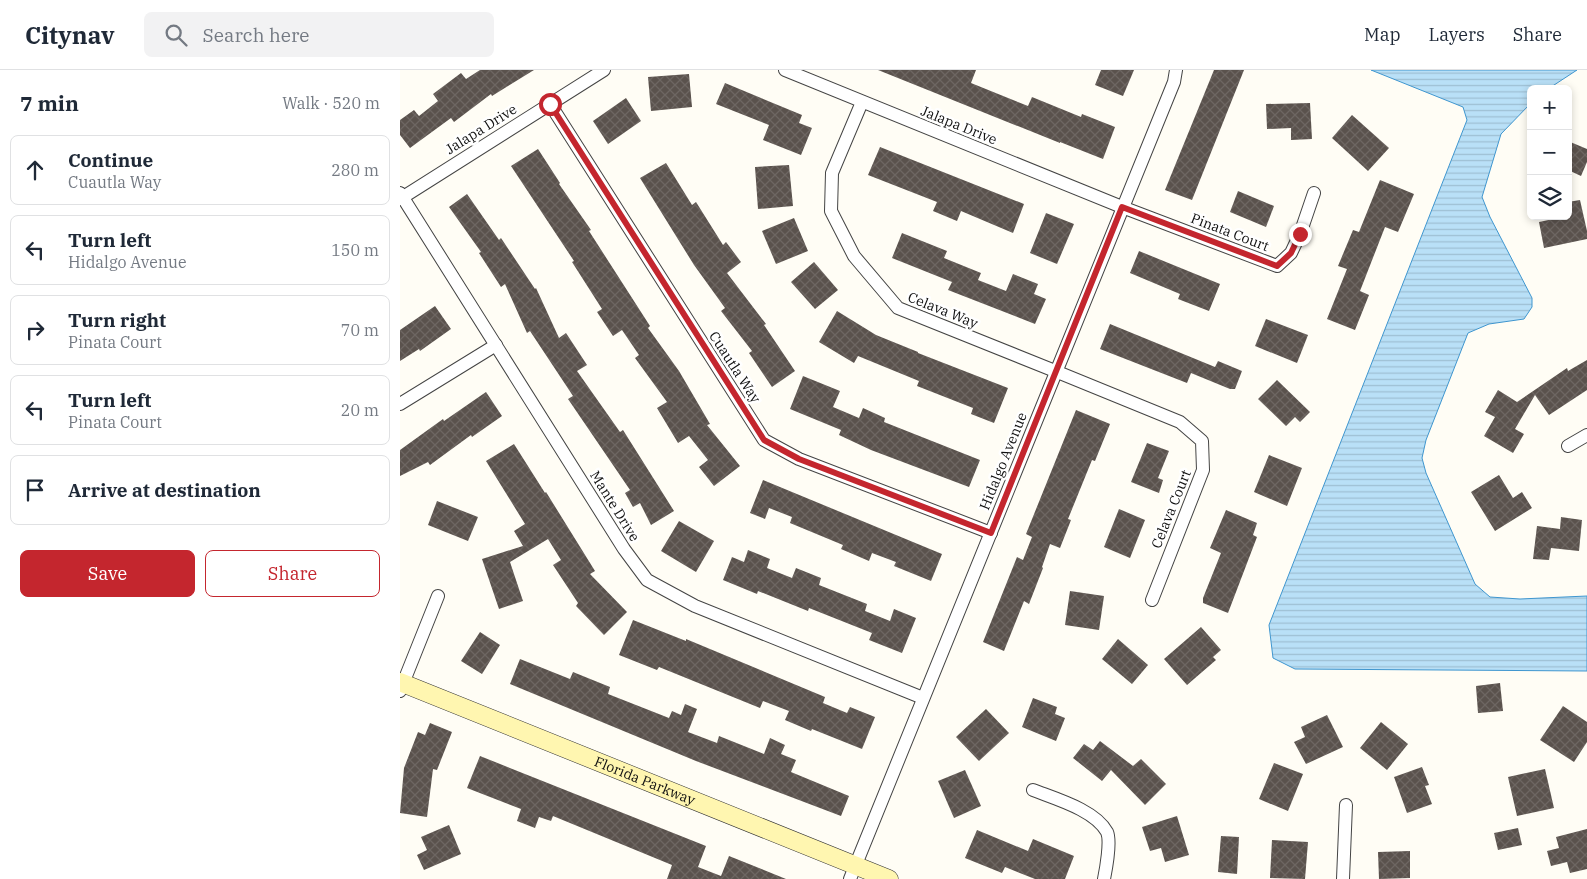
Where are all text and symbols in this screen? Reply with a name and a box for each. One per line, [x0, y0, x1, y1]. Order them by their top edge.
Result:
search box [144, 12, 494, 57]
text: Citynav [25, 19, 114, 51]
icon: search [162, 21, 190, 49]
text: Search here [202, 23, 310, 47]
text: Map [1364, 23, 1401, 46]
text: Layers [1429, 23, 1485, 46]
text: Share [1513, 23, 1562, 46]
map controls [1527, 85, 1572, 220]
button: + [1527, 85, 1572, 130]
text: 7 min [20, 89, 79, 117]
text: Walk · 520 m [282, 93, 380, 113]
route start [539, 93, 562, 116]
street label: Jalapa Drive [442, 100, 520, 158]
street label: Jalapa Drive [918, 102, 1000, 148]
button: − [1527, 130, 1572, 175]
text: Continue [68, 148, 153, 172]
icon: ahead [21, 156, 49, 184]
text: 280 m [331, 160, 379, 180]
text: Cuautla Way [68, 172, 161, 192]
button: layers [1527, 175, 1572, 220]
street label: Pinata Court [1188, 209, 1272, 255]
route end [1289, 223, 1312, 246]
text: Turn left [68, 228, 151, 252]
icon: left [21, 236, 49, 264]
text: 150 m [331, 240, 379, 260]
text: Hidalgo Avenue [68, 252, 186, 272]
street label: Celava Way [905, 288, 981, 332]
text: Turn right [68, 308, 166, 332]
icon: right [21, 316, 49, 344]
text: 70 m [341, 320, 379, 340]
street label: Cuautla Way [705, 328, 765, 407]
text: Pinata Court [68, 332, 162, 352]
text: Turn left [68, 388, 151, 412]
icon: left [21, 396, 49, 424]
text: 20 m [341, 400, 379, 420]
street label: Hidalgo Avenue [975, 410, 1031, 512]
text: Pinata Court [68, 412, 162, 432]
street label: Mante Drive [586, 467, 644, 545]
street label: Celava Court [1147, 467, 1195, 551]
icon: arrive [21, 476, 49, 504]
text: Arrive at destination [68, 478, 261, 502]
button: Save [20, 550, 195, 597]
button: Share [205, 550, 380, 597]
street label: Florida Parkway [592, 752, 698, 809]

